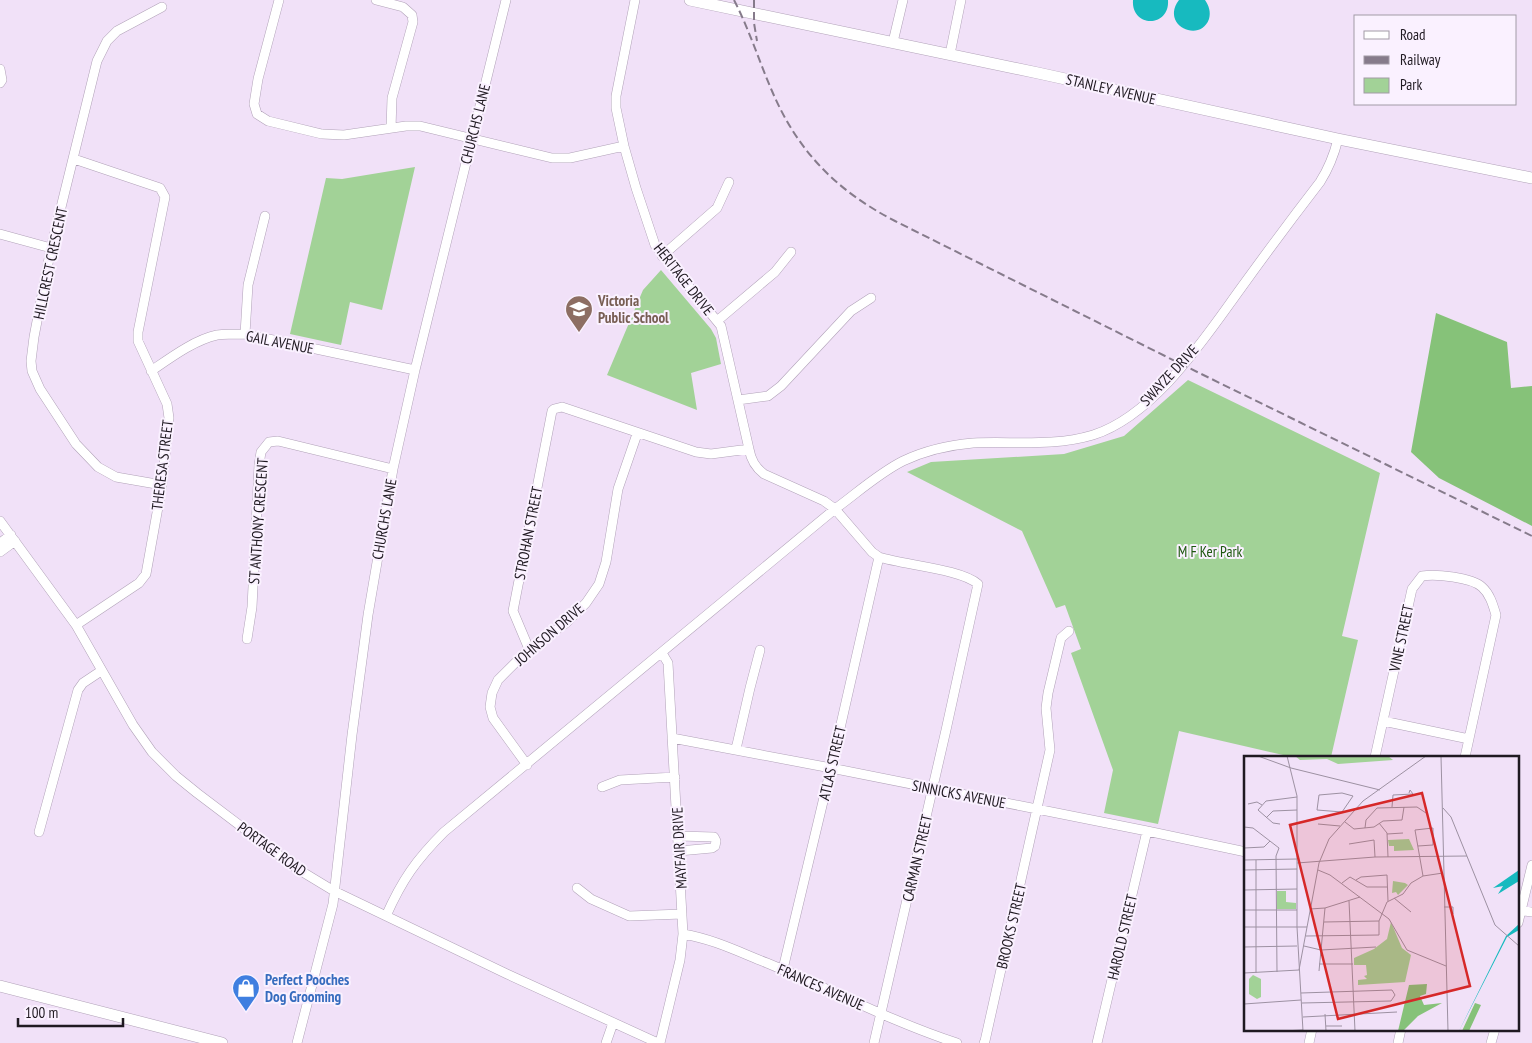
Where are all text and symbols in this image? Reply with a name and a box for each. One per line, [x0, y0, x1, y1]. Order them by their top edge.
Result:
legend [1354, 15, 1517, 105]
text: Road [1400, 25, 1426, 44]
text: Railway [1400, 50, 1441, 69]
street label: STANLEY AVENUE [1064, 69, 1158, 109]
text: Park [1400, 75, 1422, 94]
street label: CHURCHS LANE [456, 82, 494, 166]
street label: HILLCREST CRESCENT [29, 205, 71, 321]
street label: HERITAGE DRIVE [650, 239, 718, 319]
place label: Victoria Public School [597, 291, 669, 327]
school or university icon: Victoria Public School [564, 294, 594, 333]
street label: GAIL AVENUE [244, 326, 316, 358]
street label: SWAYZE DRIVE [1136, 340, 1202, 410]
street label: THERESA STREET [147, 418, 177, 511]
street label: ST ANTHONY CRESCENT [244, 457, 272, 585]
street label: CHURCHS LANE [368, 477, 400, 561]
street label: STROHAN STREET [510, 485, 546, 581]
park label: M F Ker Park [1178, 542, 1243, 561]
street label: JOHNSON DRIVE [510, 599, 588, 670]
street label: VINE STREET [1384, 602, 1417, 674]
street label: ATLAS STREET [814, 724, 850, 802]
inset map [1244, 756, 1520, 1030]
street label: SINNICKS AVENUE [910, 776, 1008, 812]
street label: MAYFAIR DRIVE [667, 807, 691, 889]
street label: CARMAN STREET [898, 812, 936, 903]
street label: PORTAGE ROAD [234, 818, 310, 880]
street label: BROOKS STREET [992, 881, 1030, 971]
street label: HAROLD STREET [1103, 892, 1141, 982]
street label: FRANCES AVENUE [775, 959, 867, 1015]
place label: Perfect Pooches Dog Grooming [265, 970, 349, 1006]
shop icon: Perfect Pooches Dog Grooming [231, 973, 261, 1012]
scale bar [18, 996, 122, 1028]
text: 100 m [25, 1003, 58, 1022]

